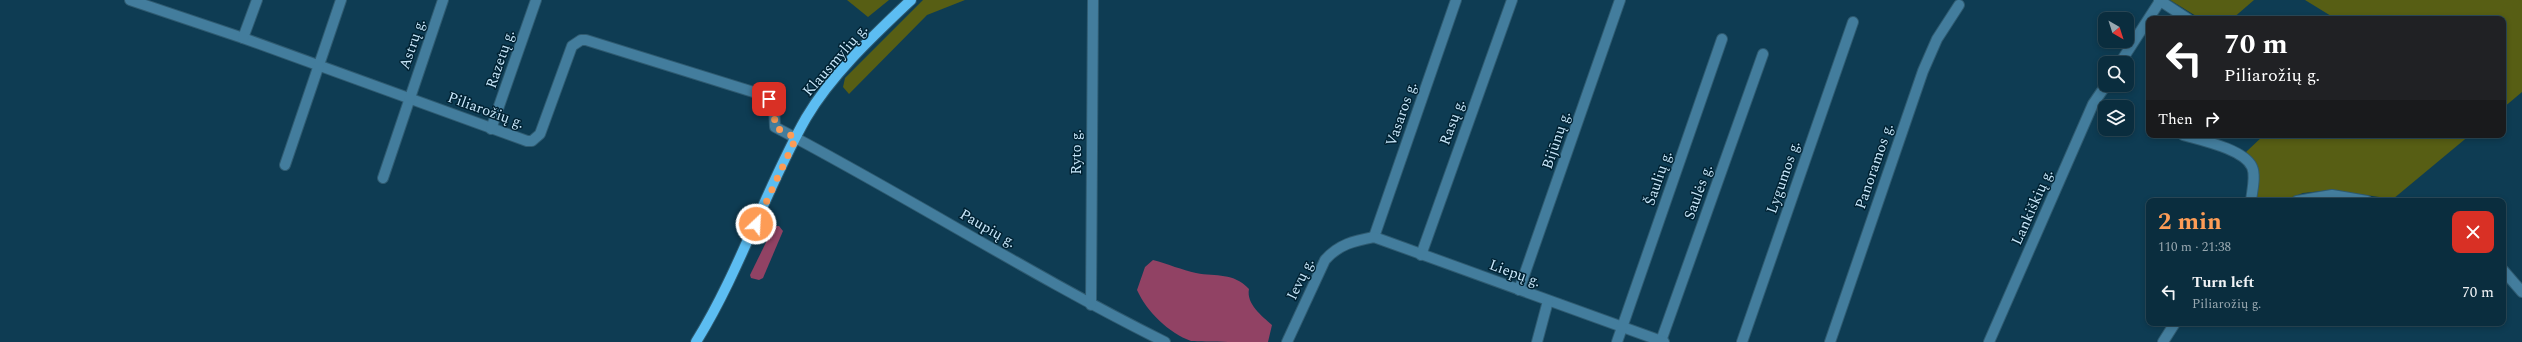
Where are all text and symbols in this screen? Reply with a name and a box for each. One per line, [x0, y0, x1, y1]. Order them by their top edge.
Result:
north arrow [2098, 12, 2134, 48]
map controls [2098, 12, 2134, 136]
street label: Astrų g. [393, 16, 432, 73]
street label: Klausmylių g. [797, 19, 873, 102]
text: 70 m [2224, 23, 2288, 66]
street label: Razetų g. [480, 27, 521, 91]
icon: left [2158, 32, 2210, 84]
button: search [2098, 56, 2134, 92]
text: Piliarožių g. [2224, 62, 2320, 89]
street label: Vasaros g. [1380, 79, 1423, 150]
pin [752, 82, 786, 116]
street label: Piliarožių g. [444, 86, 527, 135]
icon: arrive [758, 88, 780, 110]
street label: Rasų g. [1434, 96, 1471, 148]
button: layers [2098, 100, 2134, 136]
street label: Bijūnų g. [1536, 108, 1577, 172]
text: Then [2158, 108, 2193, 131]
icon: right [2201, 108, 2223, 130]
street label: Panoramos g. [1849, 120, 1900, 212]
street label: Ryto g. [1065, 129, 1088, 175]
street label: Lygumos g. [1760, 138, 1807, 217]
street label: Šaulių g. [1638, 148, 1679, 209]
street label: Saulės g. [1678, 161, 1719, 223]
street label: Lankiškių g. [2005, 165, 2059, 249]
position arrow [735, 203, 777, 245]
street label: Paupių g. [955, 203, 1020, 254]
text: 2 min [2158, 204, 2222, 240]
button: close [2452, 211, 2494, 253]
text: 110 m · 21:38 [2158, 237, 2231, 257]
street label: Ievų g. [1281, 254, 1320, 304]
street label: Liepų g. [1486, 254, 1544, 293]
text: Turn left [2192, 271, 2254, 294]
icon: left [2158, 281, 2180, 303]
text: 70 m [2462, 281, 2494, 304]
text: Piliarožių g. [2192, 294, 2261, 314]

